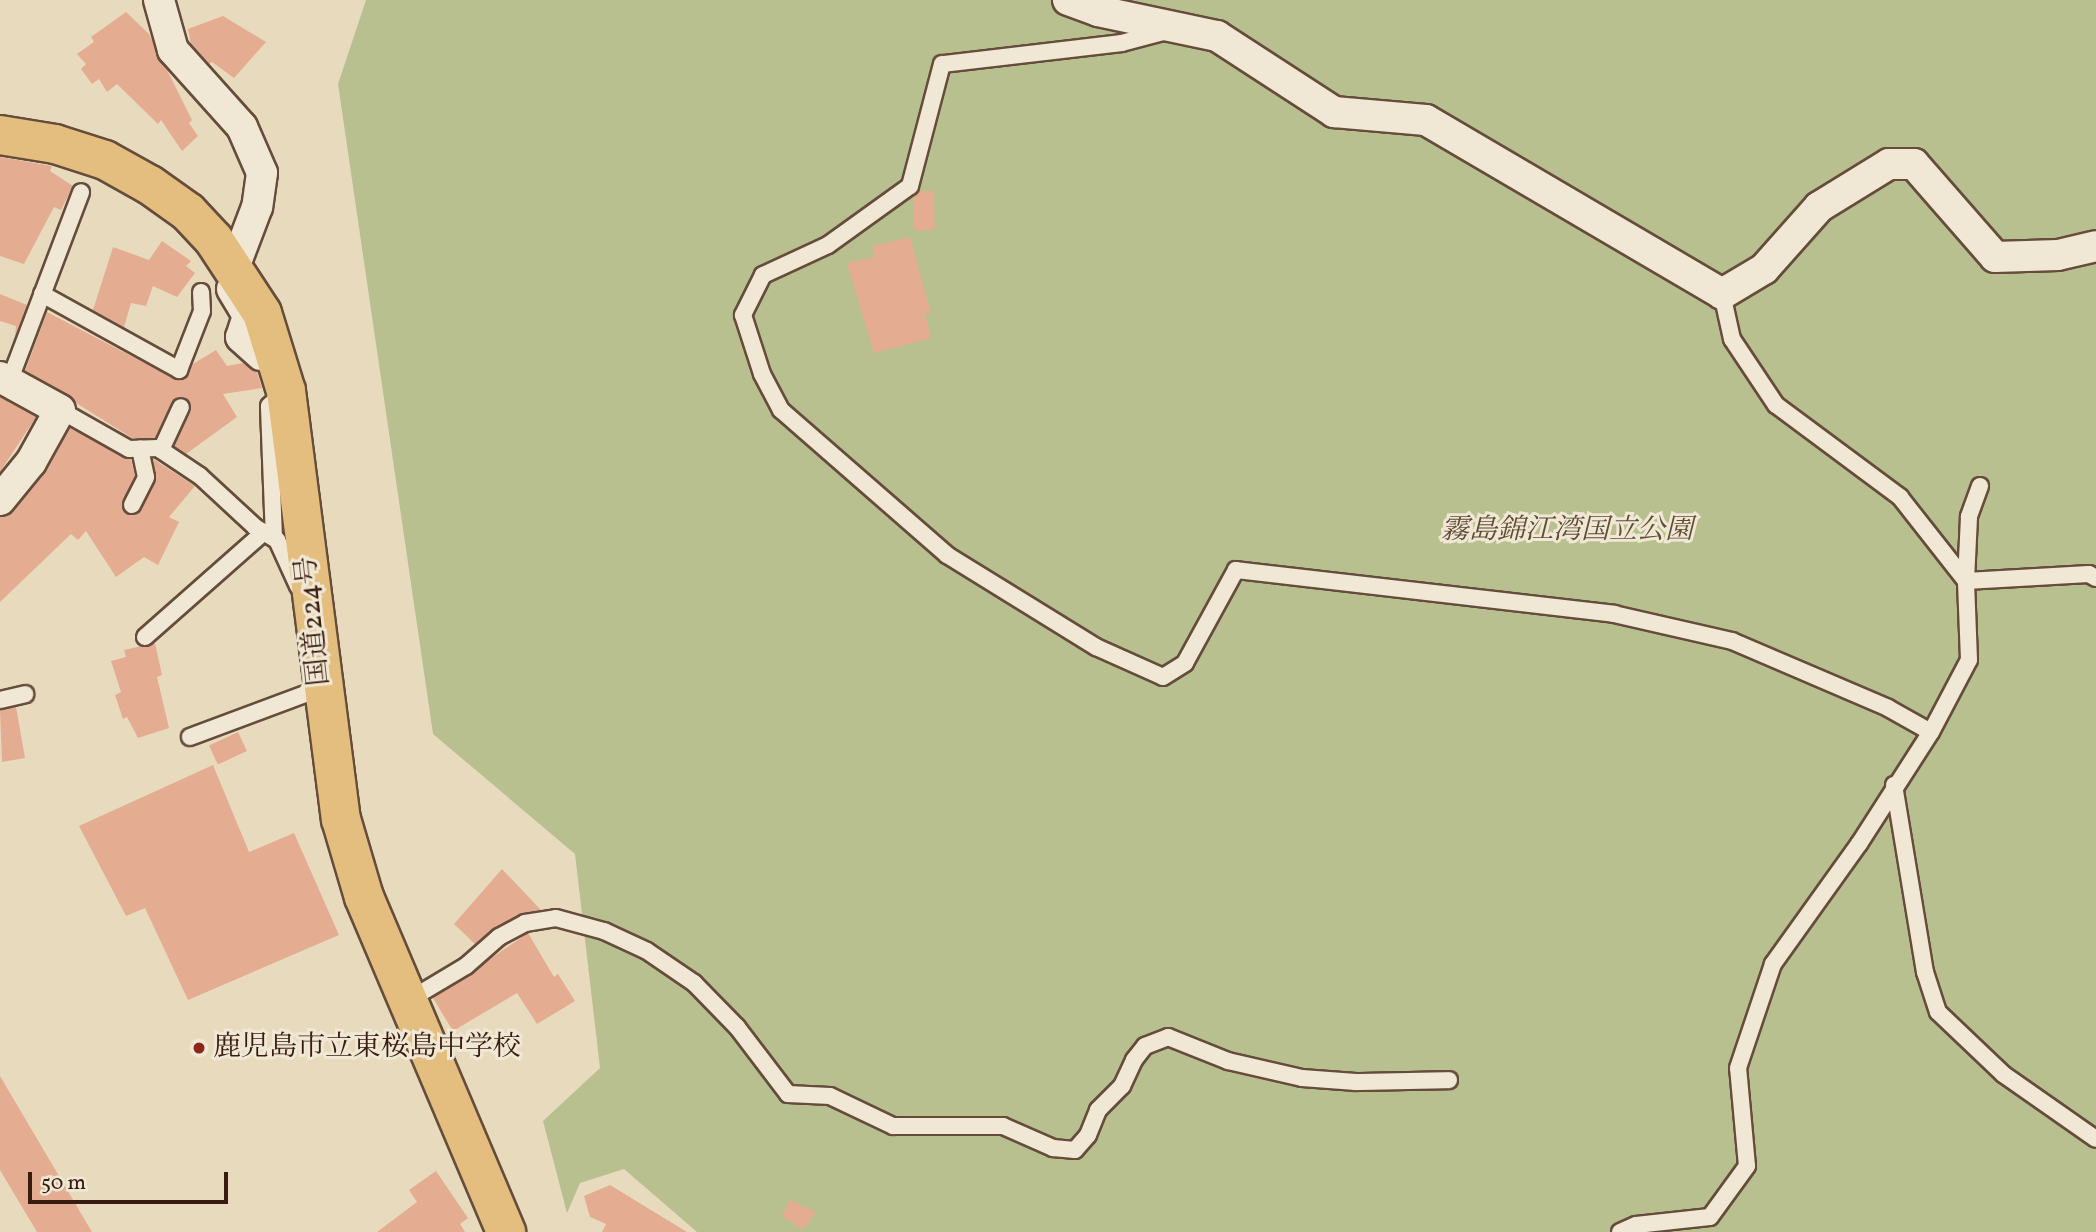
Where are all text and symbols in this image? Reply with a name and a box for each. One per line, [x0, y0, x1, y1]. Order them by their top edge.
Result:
park label: 霧島錦江湾国立公園 [1441, 514, 1693, 548]
street label: 国道224号 [291, 555, 337, 687]
place label: 鹿児島市立東桜島中学校 [213, 1031, 521, 1065]
marker: 鹿児島市立東桜島中学校 [191, 1040, 207, 1056]
scale bar [32, 1158, 231, 1202]
text: 50 m [41, 1169, 86, 1198]

